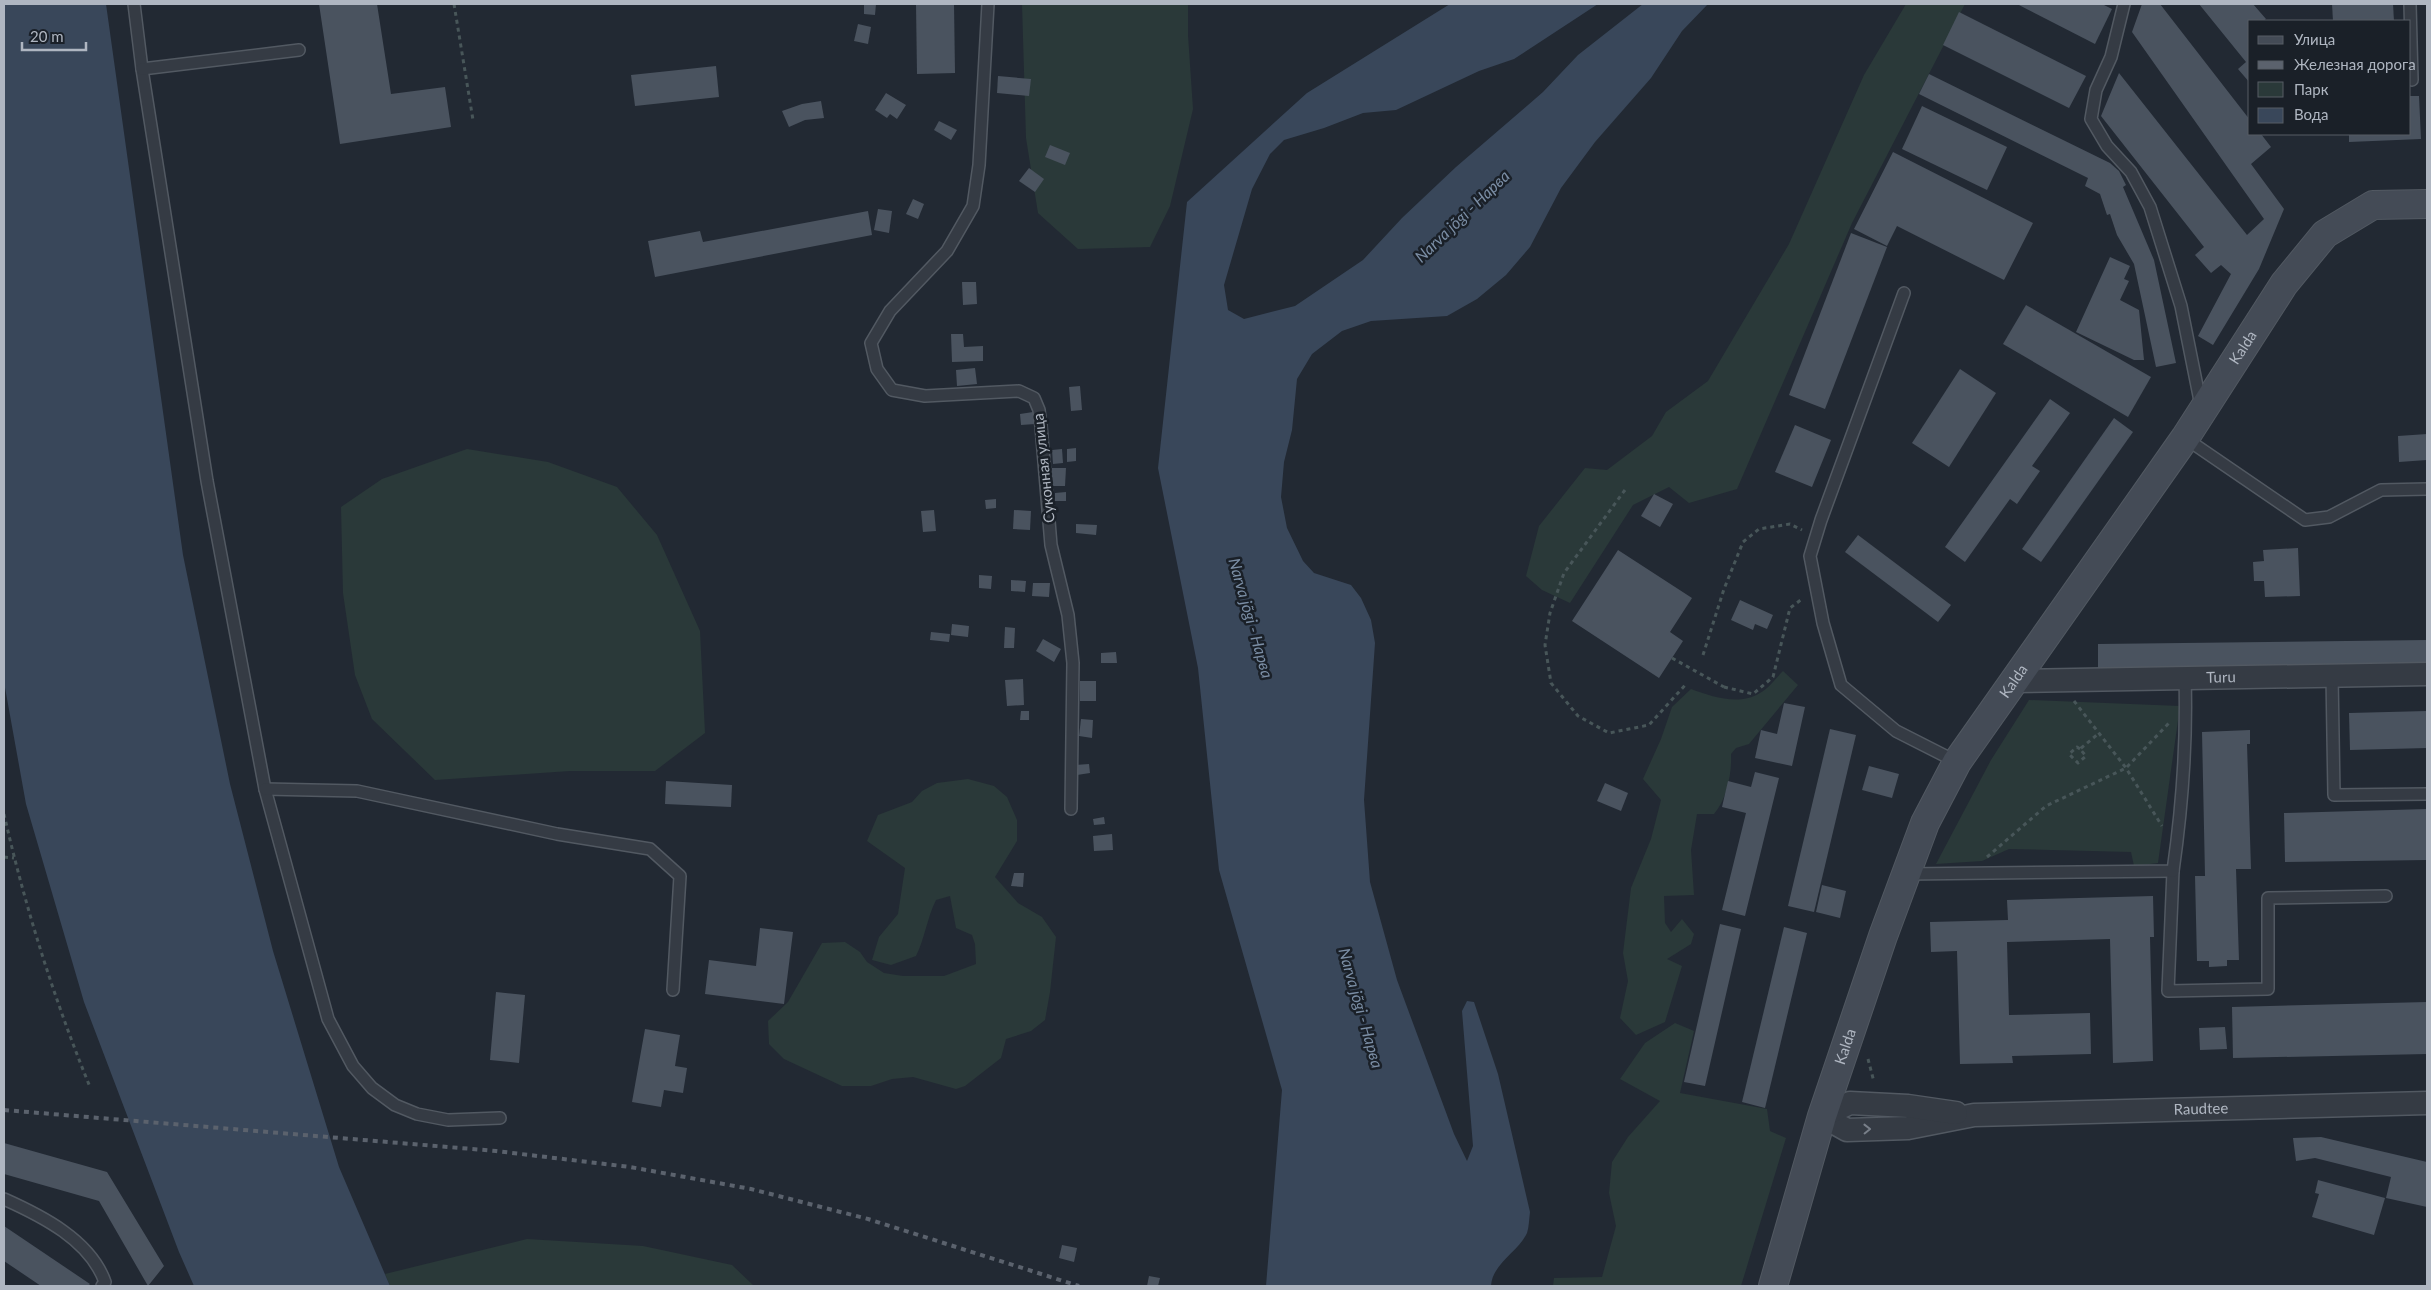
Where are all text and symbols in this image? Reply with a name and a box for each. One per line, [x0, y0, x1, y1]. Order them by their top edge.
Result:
scale bar [22, 20, 86, 52]
legend [2248, 20, 2411, 135]
text: 20 m [30, 27, 64, 45]
text: Улица [2294, 30, 2335, 48]
text: Железная дорога [2294, 55, 2416, 73]
text: Парк [2294, 80, 2329, 98]
text: Вода [2294, 105, 2329, 123]
water label: Narva jõgi - Нарва [1410, 166, 1513, 266]
street label: Kalda [2225, 327, 2260, 367]
street label: Суконная улица [1028, 412, 1058, 524]
water label: Narva jõgi - Нарва [1225, 556, 1278, 680]
street label: Kalda [1995, 661, 2031, 701]
street label: Turu [2206, 667, 2236, 686]
water label: Narva jõgi - Нарва [1335, 946, 1388, 1070]
street label: Kalda [1830, 1026, 1859, 1067]
street label: Raudtee [2173, 1098, 2229, 1118]
one-way arrow [1864, 1124, 1872, 1134]

